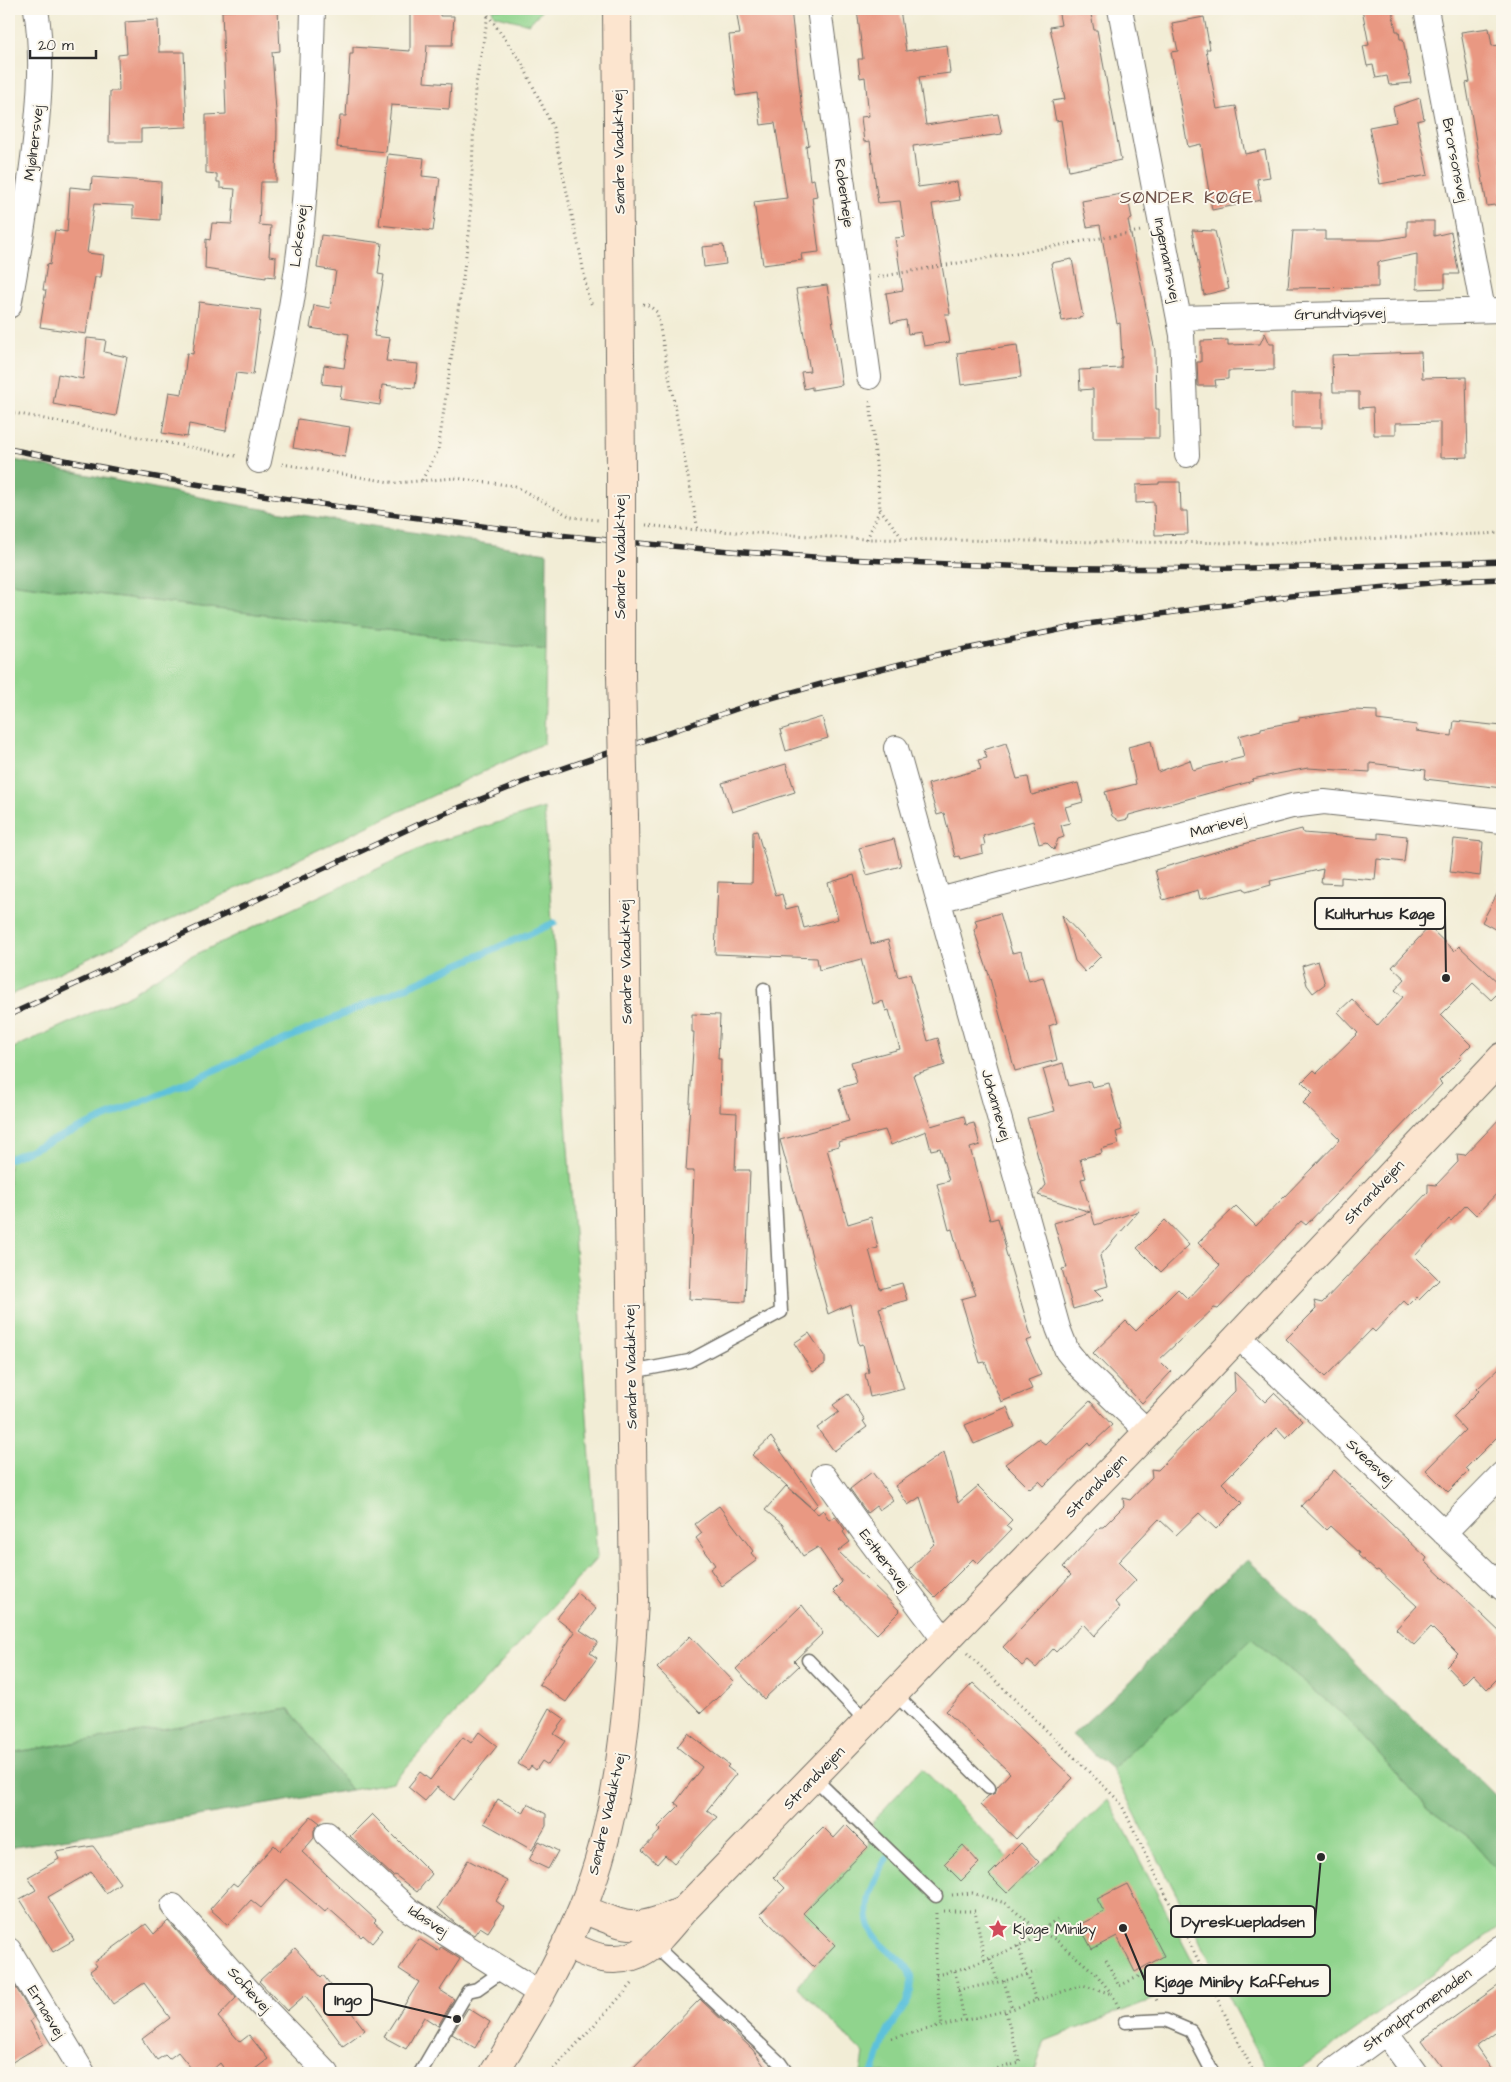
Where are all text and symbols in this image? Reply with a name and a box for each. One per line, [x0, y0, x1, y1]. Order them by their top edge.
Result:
scale bar [30, 28, 96, 60]
text: 20 m [38, 35, 74, 56]
street label: Søndre Viaduktvej [607, 89, 631, 214]
street label: Mjølnersvej [19, 104, 49, 182]
street label: Brorsonsvej [1437, 116, 1473, 204]
street label: Robenheje [829, 157, 859, 229]
district label: SØNDER KØGE [1120, 185, 1254, 210]
street label: Lokesvej [285, 204, 313, 268]
street label: Ingemannsvej [1148, 216, 1186, 305]
street label: Grundtvigsvej [1294, 303, 1386, 326]
street label: Søndre Viaduktvej [610, 495, 631, 619]
street label: Marievej [1188, 808, 1249, 844]
callout: Kulturhus Køge [1315, 898, 1445, 929]
street label: Søndre Viaduktvej [614, 899, 638, 1024]
text: Kulturhus Køge [1325, 903, 1435, 927]
street label: Johannevej [976, 1067, 1016, 1143]
street label: Strandvejen [1339, 1155, 1410, 1229]
street label: Søndre Viaduktvej [619, 1304, 643, 1429]
street label: Sveasvej [1341, 1434, 1399, 1490]
street label: Strandvejen [1060, 1449, 1132, 1522]
street label: Esthersvej [854, 1525, 914, 1595]
street label: Strandvejen [778, 1741, 850, 1814]
street label: Søndre Viaduktvej [583, 1751, 631, 1877]
street label: Idasvej [404, 1900, 452, 1942]
callout: Dyreskuepladsen [1171, 1906, 1315, 1937]
text: Dyreskuepladsen [1181, 1911, 1305, 1934]
place icon: Kjøge Miniby [987, 1918, 1009, 1940]
place label: Kjøge Miniby [1013, 1919, 1096, 1941]
street label: Sofievej [222, 1962, 276, 2018]
street label: Strandpromenaden [1358, 1963, 1476, 2057]
callout: Kjøge Miniby Kaffehus [1145, 1965, 1330, 1996]
text: Kjøge Miniby Kaffehus [1155, 1971, 1319, 1995]
street label: Ernasvej [22, 1982, 70, 2043]
callout: Ingo [324, 1984, 372, 2015]
text: Ingo [334, 1989, 363, 2013]

